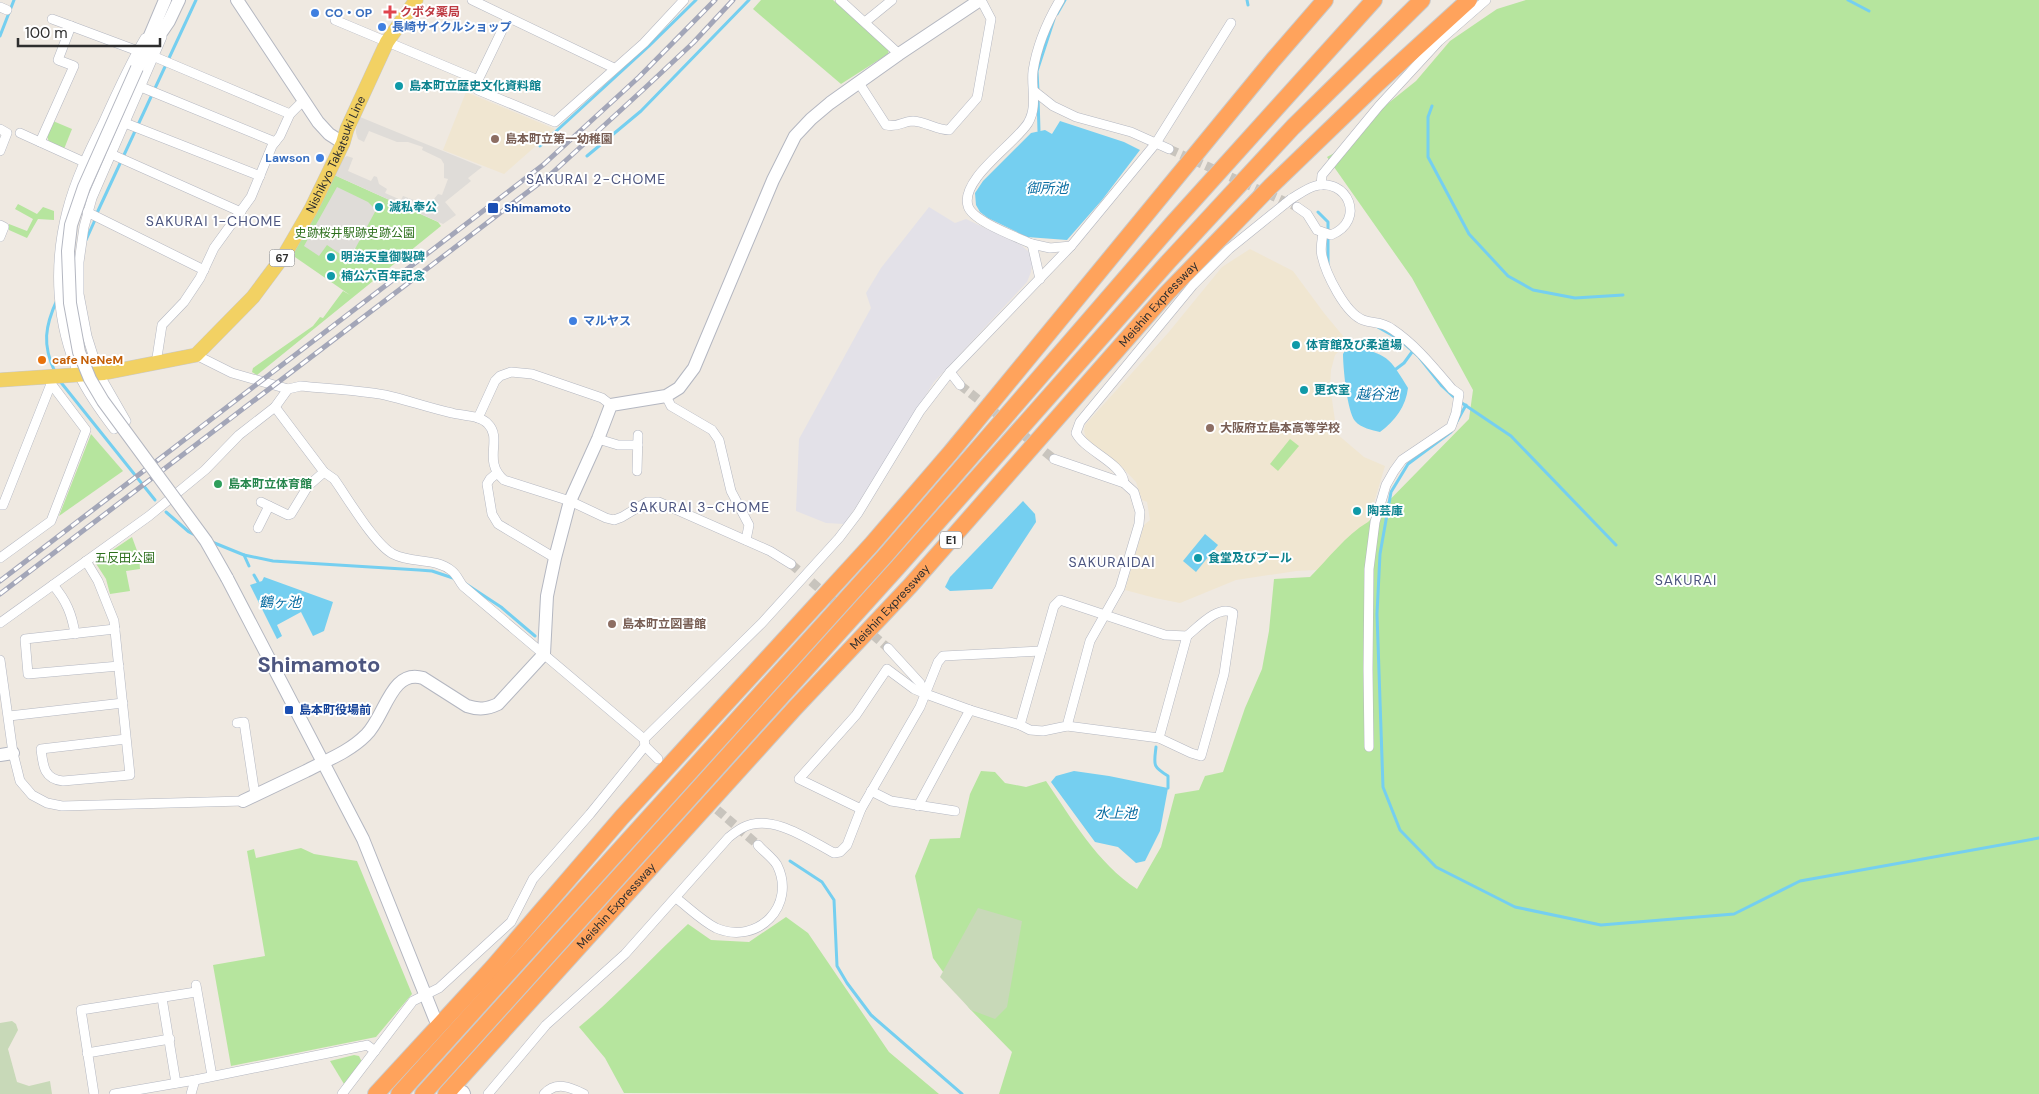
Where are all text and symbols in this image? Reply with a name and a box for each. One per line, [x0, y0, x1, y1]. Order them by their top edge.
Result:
place label: クボタ薬局 [400, 4, 460, 20]
place label: CO・OP [325, 5, 372, 21]
marker: クボタ薬局 [384, 6, 396, 18]
marker: CO・OP [309, 7, 321, 19]
scale bar [18, 15, 160, 47]
place label: 長崎サイクルショップ [392, 19, 511, 35]
marker: 長崎サイクルショップ [376, 21, 388, 33]
text: 100 m [25, 23, 68, 43]
place label: 島本町立歴史文化資料館 [409, 78, 541, 94]
marker: 島本町立歴史文化資料館 [393, 80, 405, 92]
street label: Nishikyo Takatsuki Line [302, 93, 369, 216]
place label: 島本町立第一幼稚園 [505, 131, 613, 147]
marker: 島本町立第一幼稚園 [489, 133, 501, 145]
place label: Lawson [265, 150, 310, 166]
marker: Lawson [314, 152, 326, 164]
district label: SAKURAI 2-CHOME [526, 170, 666, 188]
water label: 御所池 [1026, 179, 1070, 197]
place label: 滅私奉公 [389, 199, 437, 215]
place label: Shimamoto [504, 200, 571, 216]
marker: 滅私奉公 [373, 201, 385, 213]
marker: Shimamoto [486, 201, 500, 215]
district label: SAKURAI 1-CHOME [146, 212, 282, 230]
park label: 史跡桜井駅跡史跡公園 [295, 225, 415, 241]
place label: 明治天皇御製碑 [341, 249, 425, 265]
road number: 67 [270, 250, 294, 266]
marker: 明治天皇御製碑 [325, 251, 337, 263]
street label: Meishin Expressway [1115, 257, 1202, 350]
place label: 楠公六百年記念 [341, 268, 425, 284]
marker: 楠公六百年記念 [325, 270, 337, 282]
place label: マルヤス [583, 313, 631, 329]
marker: マルヤス [567, 315, 579, 327]
place label: 体育館及び柔道場 [1306, 337, 1402, 353]
marker: 体育館及び柔道場 [1290, 339, 1302, 351]
place label: cafe NeNeM [52, 352, 123, 368]
marker: cafe NeNeM [36, 354, 48, 366]
place label: 更衣室 [1314, 382, 1350, 398]
marker: 更衣室 [1298, 384, 1310, 396]
water label: 越谷池 [1356, 385, 1400, 403]
place label: 大阪府立島本高等学校 [1220, 420, 1340, 436]
marker: 大阪府立島本高等学校 [1204, 422, 1216, 434]
place label: 島本町立体育館 [228, 476, 312, 492]
marker: 島本町立体育館 [212, 478, 224, 490]
district label: SAKURAI 3-CHOME [630, 498, 770, 516]
place label: 陶芸庫 [1367, 503, 1403, 519]
marker: 陶芸庫 [1351, 505, 1363, 517]
road number: E1 [940, 532, 962, 548]
park label: 五反田公園 [95, 550, 155, 566]
place label: 食堂及びプール [1208, 550, 1292, 566]
marker: 食堂及びプール [1192, 552, 1204, 564]
district label: SAKURAIDAI [1068, 553, 1156, 571]
street label: Meishin Expressway [846, 561, 934, 653]
district label: SAKURAI [1655, 571, 1717, 589]
water label: 鶴ヶ池 [259, 593, 303, 611]
place label: 島本町立図書館 [622, 616, 706, 632]
marker: 島本町立図書館 [606, 618, 618, 630]
district label: Shimamoto [258, 650, 380, 679]
place label: 島本町役場前 [299, 702, 371, 718]
marker: 島本町役場前 [283, 704, 295, 716]
water label: 水上池 [1095, 804, 1139, 822]
street label: Meishin Expressway [573, 859, 660, 952]

